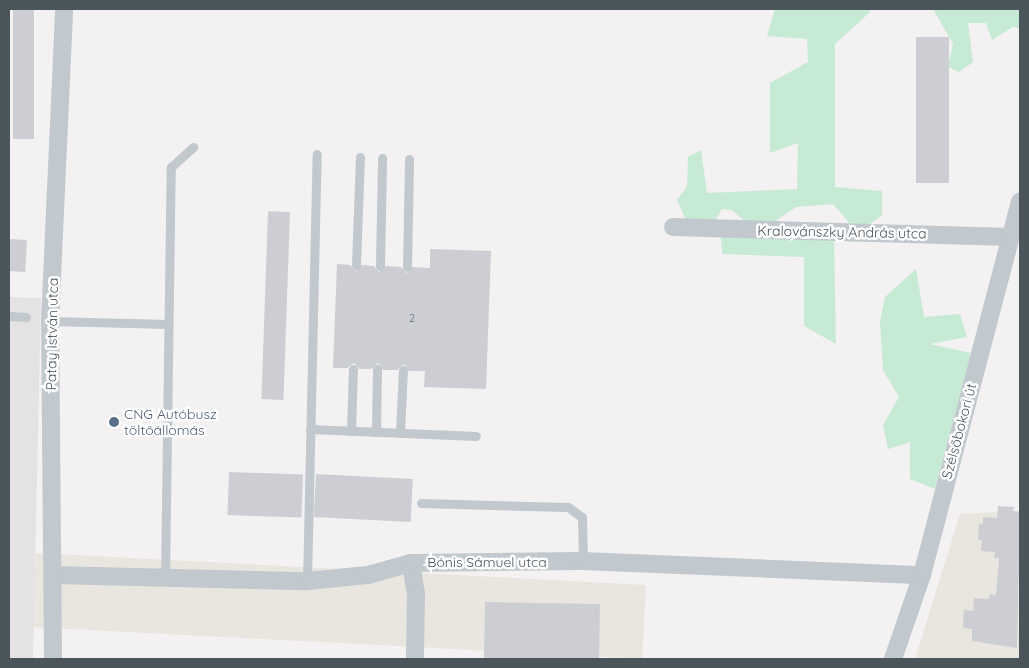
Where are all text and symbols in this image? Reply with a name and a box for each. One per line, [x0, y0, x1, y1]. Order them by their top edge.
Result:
street label: Kralovánszky András utca [757, 222, 927, 242]
street label: Patay István utca [43, 277, 61, 391]
house number: 2 [409, 311, 415, 325]
street label: Szélsőbokori út [938, 381, 980, 481]
place label: CNG Autóbusz töltőállomás [124, 406, 217, 438]
marker: CNG Autóbusz töltőállomás [108, 416, 120, 428]
street label: Bónis Sámuel utca [427, 554, 547, 570]

